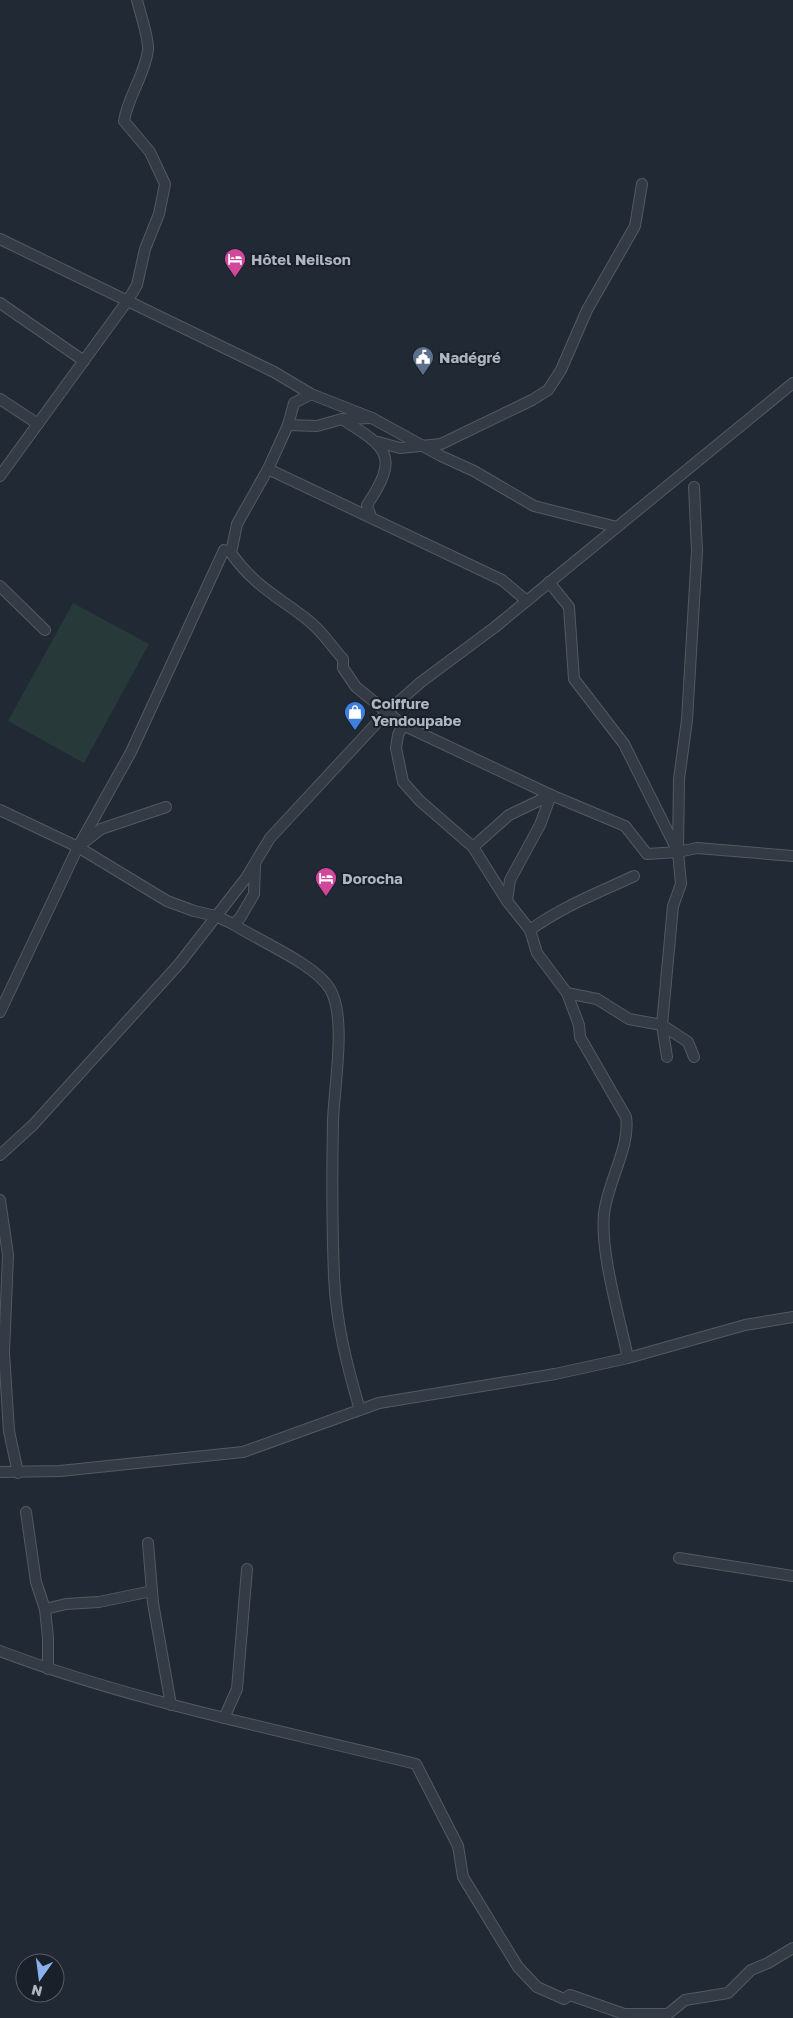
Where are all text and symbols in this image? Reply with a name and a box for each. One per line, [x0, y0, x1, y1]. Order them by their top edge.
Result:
hotel icon: Hôtel Neilson [223, 247, 247, 278]
place label: Hôtel Neilson [251, 250, 351, 268]
public building icon: Nadégré [411, 345, 435, 376]
place label: Nadégré [439, 348, 501, 366]
place label: Coiffure Yendoupabe [371, 694, 461, 729]
shop icon: Coiffure Yendoupabe [343, 700, 367, 731]
hotel icon: Dorocha [314, 866, 338, 897]
place label: Dorocha [342, 869, 403, 887]
north arrow [15, 1953, 65, 2003]
text: N [30, 1982, 44, 2001]

